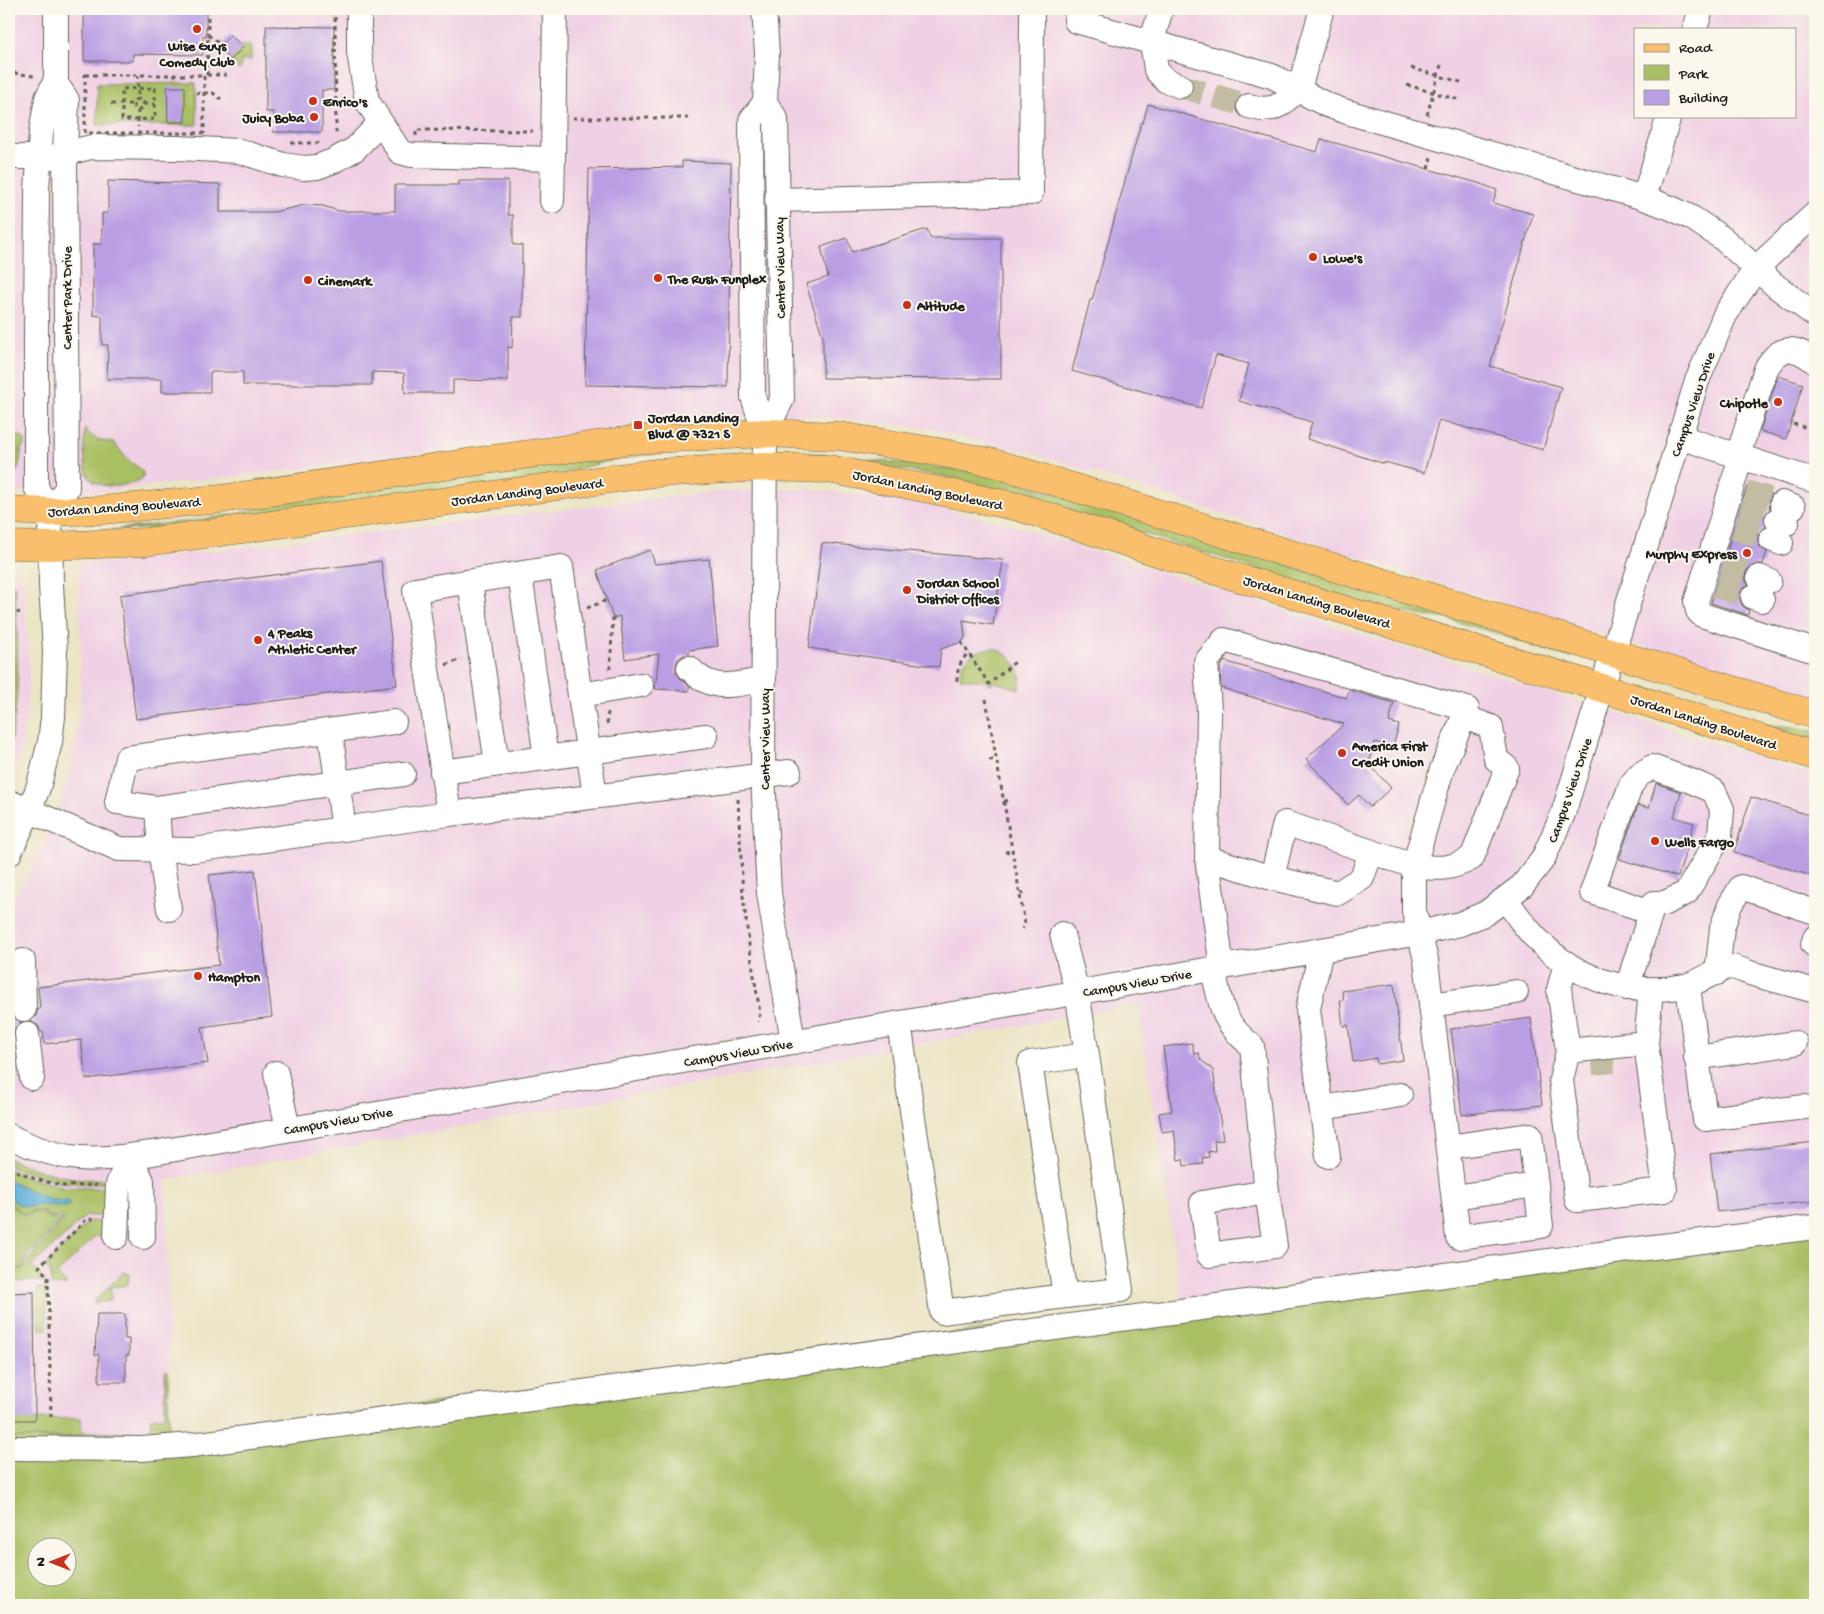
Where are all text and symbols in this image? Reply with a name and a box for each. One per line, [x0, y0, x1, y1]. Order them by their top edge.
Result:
marker: Wise Guys Comedy Club [191, 23, 203, 35]
legend [1634, 28, 1796, 118]
place label: Wise Guys Comedy Club [158, 39, 235, 72]
text: Road [1679, 40, 1713, 58]
text: Park [1678, 66, 1709, 84]
text: Building [1678, 90, 1728, 108]
marker: Enrico's [307, 95, 319, 107]
place label: Enrico's [323, 95, 368, 112]
place label: Juicy Boba [241, 111, 305, 128]
marker: Juicy Boba [308, 111, 320, 123]
street label: Center View Way [772, 217, 791, 319]
street label: Center Park Drive [60, 246, 77, 350]
marker: Lowe's [1307, 251, 1319, 263]
place label: Lowe's [1323, 251, 1363, 268]
marker: The Rush Funplex [652, 272, 664, 284]
place label: The Rush Funplex [667, 272, 767, 289]
marker: Cinemark [302, 274, 314, 286]
place label: Cinemark [317, 274, 373, 291]
marker: Altitude [901, 299, 913, 311]
place label: Altitude [916, 299, 966, 316]
street label: Campus View Drive [1668, 349, 1721, 460]
place label: Chipotle [1719, 396, 1769, 413]
marker: Chipotle [1772, 396, 1784, 408]
place label: Jordan Landing Blvd @ 7321 S [647, 411, 739, 444]
marker: Jordan Landing Blvd @ 7321 S [632, 419, 644, 431]
street label: Jordan Landing Boulevard [851, 467, 1006, 516]
street label: Jordan Landing Boulevard [450, 476, 606, 511]
street label: Jordan Landing Boulevard [47, 495, 203, 522]
place label: Murphy Express [1646, 547, 1738, 564]
marker: Murphy Express [1741, 547, 1753, 559]
street label: Jordan Landing Boulevard [1241, 573, 1393, 634]
place label: Jordan School District Offices [915, 576, 1000, 609]
marker: Jordan School District Offices [901, 584, 913, 596]
place label: 4 Peaks Athletic Center [267, 626, 358, 659]
marker: 4 Peaks Athletic Center [252, 634, 264, 646]
street label: Center View Way [758, 688, 775, 790]
street label: Jordan Landing Boulevard [1628, 692, 1780, 756]
street label: Campus View Drive [1545, 735, 1598, 846]
place label: America First Credit Union [1351, 739, 1429, 772]
marker: America First Credit Union [1336, 747, 1348, 759]
marker: Wells Fargo [1649, 835, 1661, 847]
place label: Wells Fargo [1664, 835, 1735, 852]
street label: Campus View Drive [1082, 966, 1194, 1002]
marker: Hampton [192, 970, 204, 982]
place label: Hampton [208, 970, 261, 987]
street label: Campus View Drive [683, 1036, 795, 1072]
street label: Campus View Drive [283, 1104, 395, 1140]
north arrow [28, 1536, 78, 1586]
text: N [33, 1557, 50, 1567]

